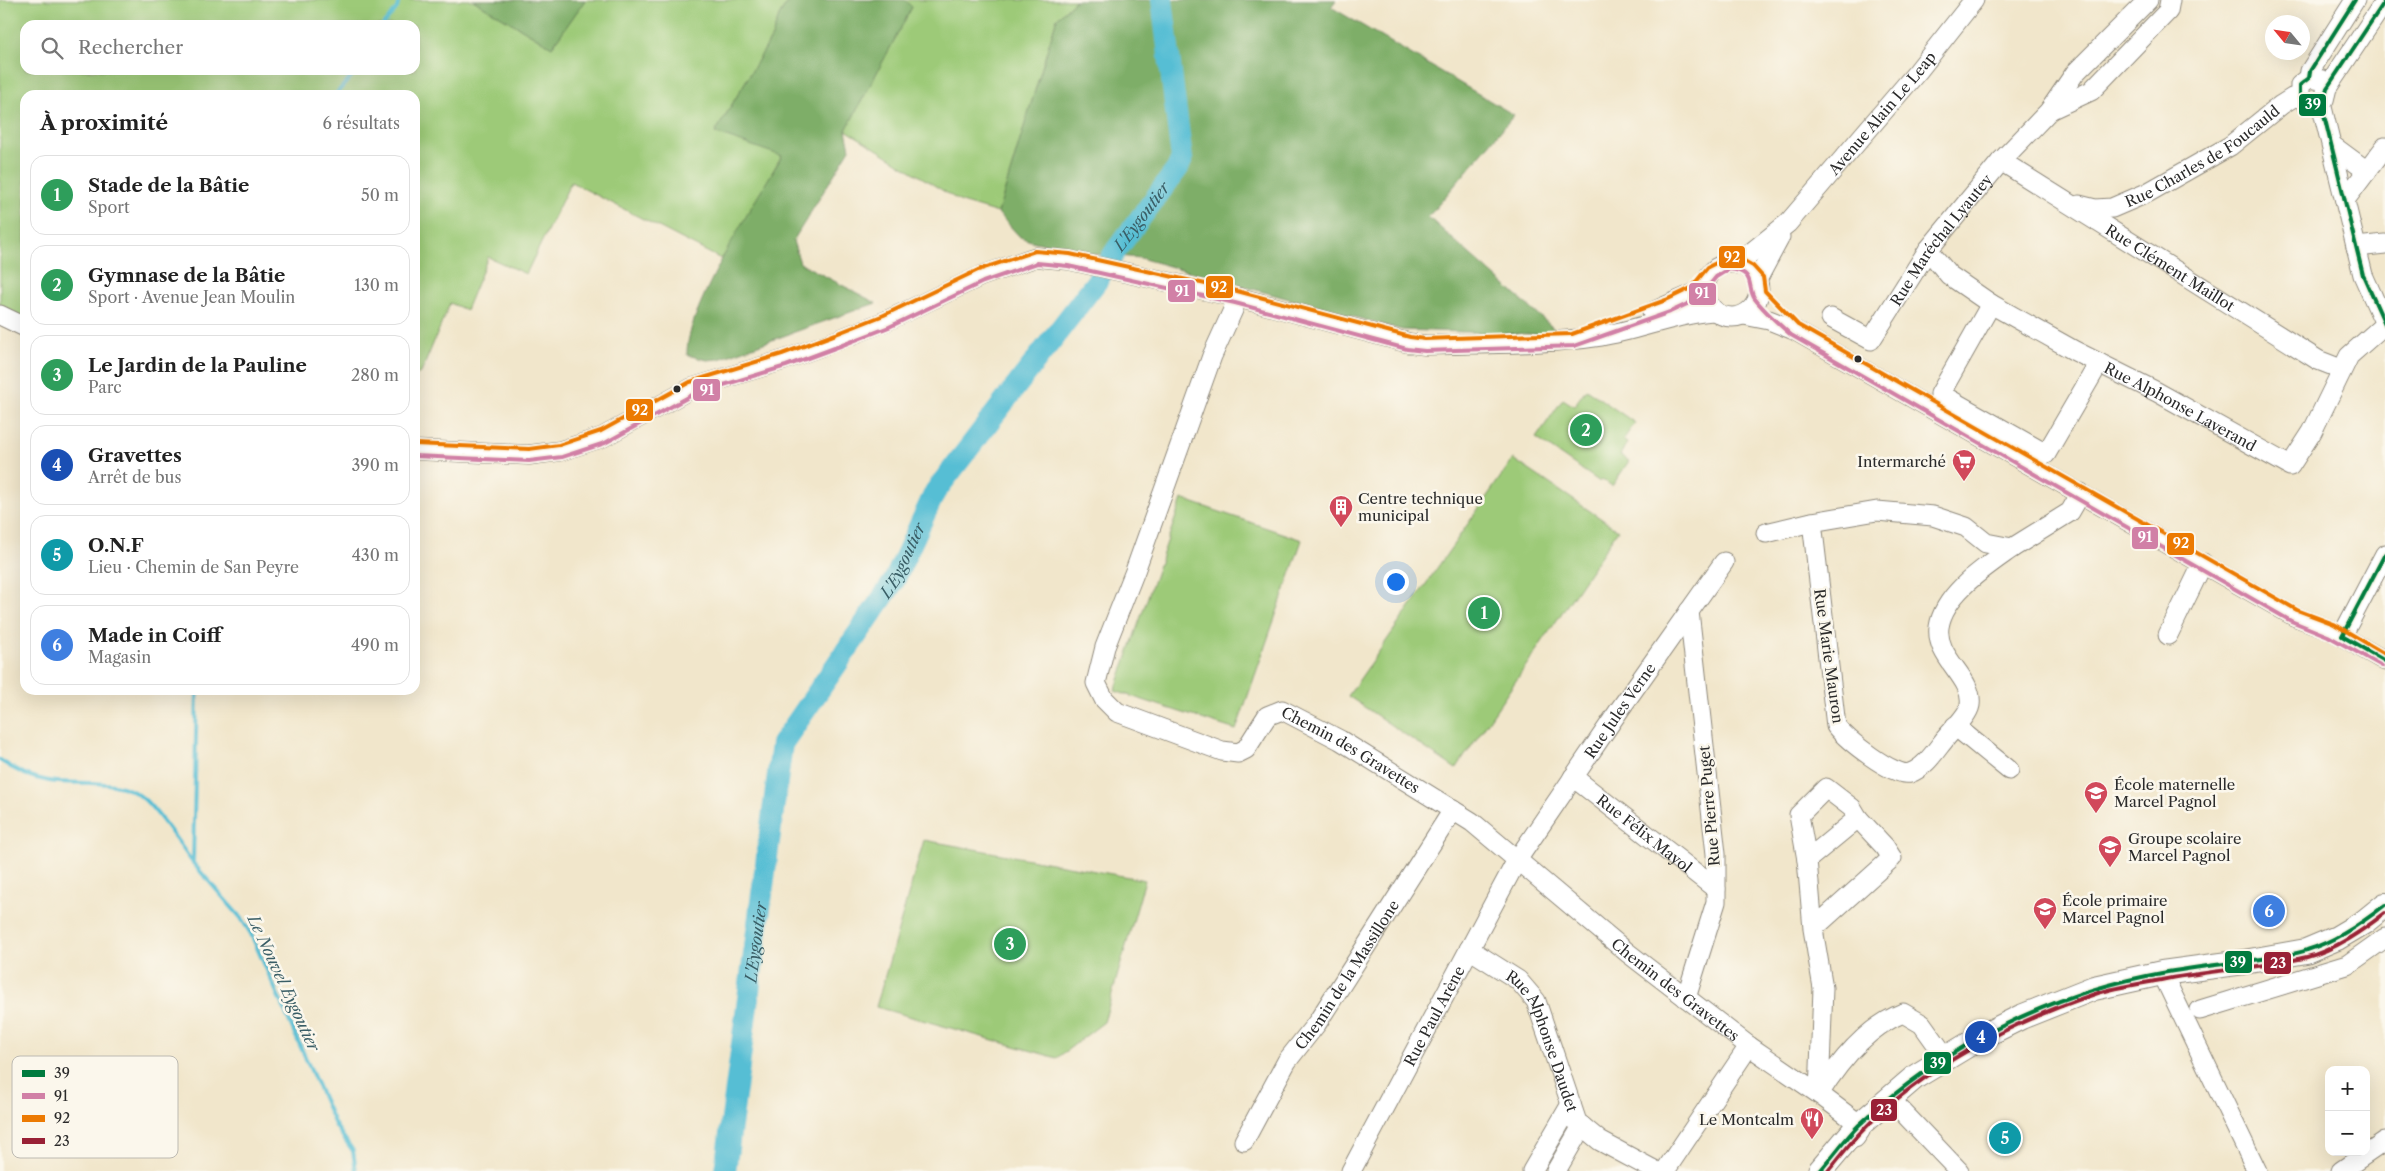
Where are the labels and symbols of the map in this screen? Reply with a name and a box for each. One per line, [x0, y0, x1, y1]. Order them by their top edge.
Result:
north arrow [2265, 15, 2310, 60]
street label: Avenue Alain Le Leap [1823, 47, 1939, 179]
line badge: 39 [2298, 93, 2327, 117]
text: 39 [2305, 95, 2321, 113]
street label: Rue Charles de Foucauld [2122, 101, 2283, 211]
street label: Rue Maréchal Lyautey [1886, 170, 1996, 309]
water label: L'Eygoutier [1108, 177, 1175, 257]
street label: Rue Clément Maillot [2102, 220, 2239, 315]
line badge: 92 [1718, 245, 1746, 269]
text: 92 [1724, 248, 1740, 266]
line badge: 92 [1205, 275, 1234, 299]
text: 92 [1211, 278, 1227, 296]
line badge: 91 [1167, 279, 1196, 303]
text: 91 [1175, 282, 1190, 300]
line badge: 91 [1688, 282, 1717, 306]
text: 91 [1695, 284, 1710, 302]
unlabelled marker [1853, 354, 1863, 364]
street label: Rue Alphonse Laverand [2101, 358, 2260, 455]
line badge: 91 [692, 378, 721, 402]
text: 91 [700, 381, 715, 399]
unlabelled marker [672, 384, 682, 394]
line badge: 92 [625, 398, 654, 422]
text: 92 [632, 401, 648, 419]
pin: 2 [1570, 411, 1602, 449]
supermarket icon: Intermarché [1951, 448, 1977, 482]
place label: Intermarché [1857, 452, 1946, 471]
place label: Centre technique municipal [1358, 489, 1483, 525]
building icon: Centre technique municipal [1328, 494, 1354, 528]
water label: L'Eygoutier [874, 518, 930, 603]
line badge: 91 [2131, 526, 2159, 550]
text: 91 [2138, 528, 2153, 546]
line badge: 92 [2166, 532, 2195, 556]
text: 92 [2173, 534, 2189, 552]
your location [1383, 569, 1409, 595]
street label: Rue Marie Mauron [1810, 587, 1848, 725]
pin: 1 [1468, 594, 1500, 632]
street label: Rue Jules Verne [1580, 659, 1659, 762]
street label: Chemin des Gravettes [1278, 702, 1424, 797]
street label: Rue Pierre Puget [1694, 744, 1724, 867]
place label: École maternelle Marcel Pagnol [2114, 775, 2235, 811]
school or university icon: École maternelle Marcel Pagnol [2083, 780, 2109, 814]
street label: Rue Félix Mayol [1593, 790, 1697, 877]
place label: Groupe scolaire Marcel Pagnol [2128, 829, 2241, 865]
school or university icon: Groupe scolaire Marcel Pagnol [2097, 834, 2123, 868]
place label: École primaire Marcel Pagnol [2062, 891, 2167, 927]
pin: 6 [2253, 892, 2285, 930]
street label: Chemin de la Massillone [1290, 896, 1403, 1053]
school or university icon: École primaire Marcel Pagnol [2032, 896, 2058, 930]
water label: L'Eygoutier [740, 899, 771, 986]
water label: Le Nouvel Eygoutier [243, 910, 325, 1056]
pin: 3 [994, 925, 1026, 963]
street label: Chemin des Gravettes [1608, 934, 1743, 1045]
line badge: 39 [2224, 950, 2253, 974]
line badge: 23 [2263, 951, 2292, 975]
text: 39 [2230, 953, 2246, 971]
text: 23 [2270, 954, 2286, 972]
street label: Rue Paul Arène [1399, 962, 1468, 1069]
street label: Rue Alphonse Daudet [1503, 966, 1583, 1115]
pin: 4 [1965, 1018, 1997, 1056]
line badge: 39 [1923, 1051, 1952, 1075]
text: 39 [1930, 1054, 1946, 1072]
legend [12, 1056, 178, 1158]
text: 39 [54, 1064, 70, 1082]
text: 91 [54, 1087, 68, 1105]
line badge: 23 [1870, 1098, 1898, 1122]
text: 23 [1876, 1101, 1892, 1119]
restaurant icon: Le Montcalm [1799, 1106, 1825, 1140]
text: 92 [54, 1109, 70, 1127]
place label: Le Montcalm [1699, 1110, 1794, 1129]
pin: 5 [1989, 1119, 2021, 1157]
text: 23 [54, 1132, 70, 1150]

